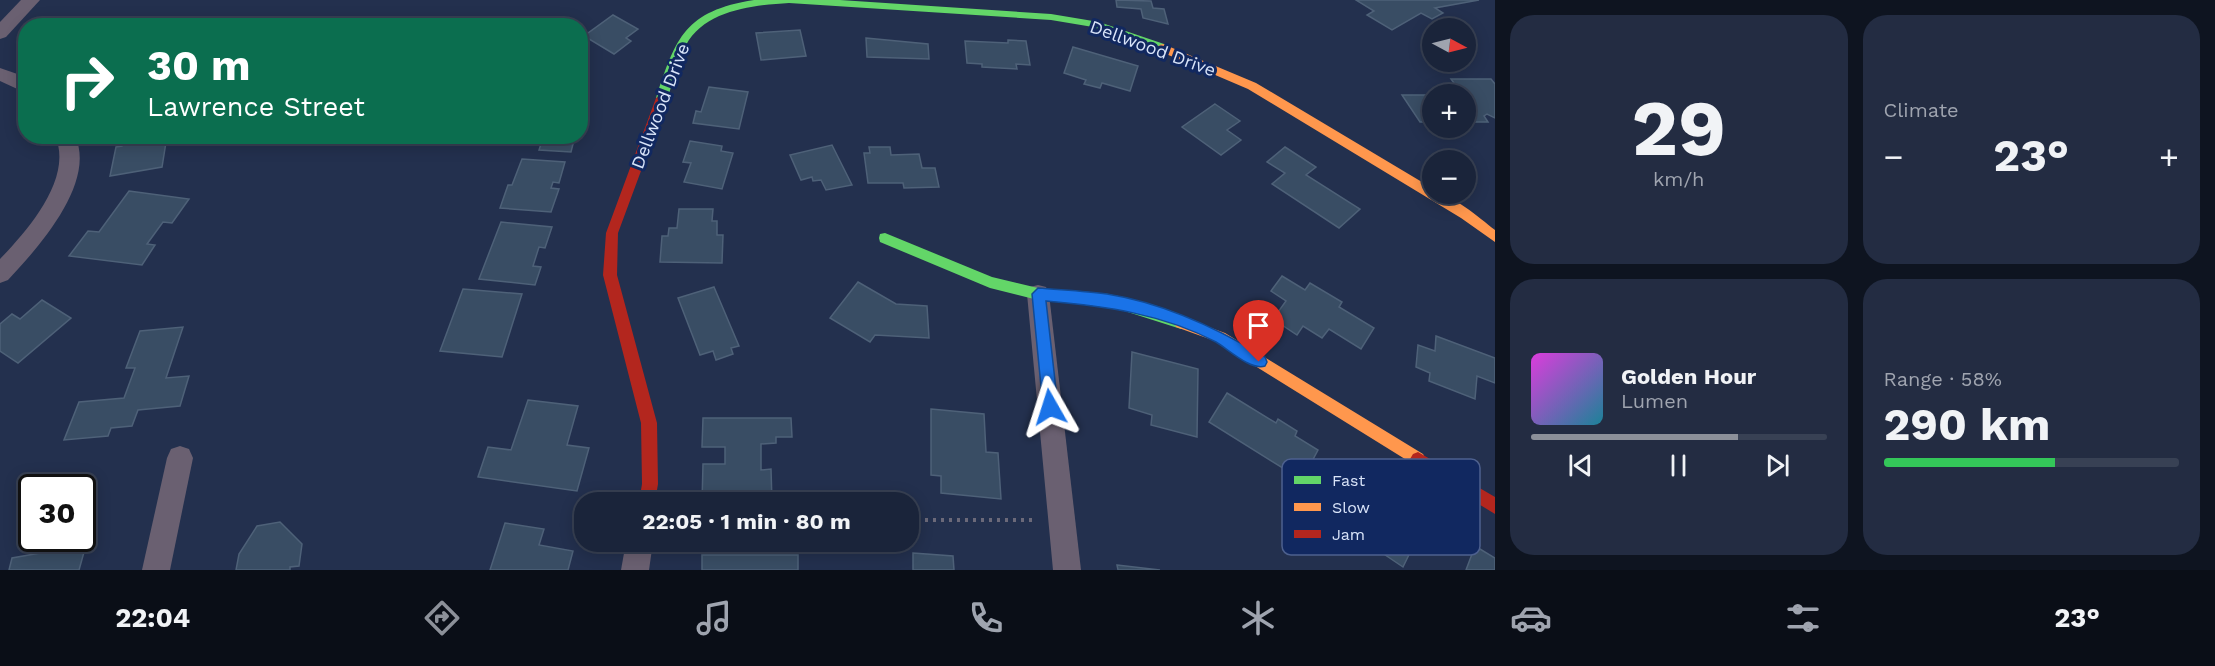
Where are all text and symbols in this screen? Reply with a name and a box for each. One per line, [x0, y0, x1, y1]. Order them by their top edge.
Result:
street label: Dellwood Drive [1087, 15, 1219, 81]
north arrow [1422, 18, 1476, 72]
map controls [1422, 18, 1476, 204]
street label: Dellwood Drive [626, 40, 694, 172]
text: 30 m [147, 41, 251, 90]
icon: right [48, 42, 126, 120]
text: 29 [1631, 82, 1726, 174]
button: + [1422, 84, 1476, 138]
text: Lawrence Street [147, 91, 365, 123]
text: Climate [1884, 98, 1959, 122]
text: 23° [1993, 129, 2069, 182]
text: − [1884, 137, 1903, 176]
text: + [2159, 137, 2179, 176]
button: − [1422, 150, 1476, 204]
text: km/h [1653, 167, 1705, 191]
pin [1233, 300, 1284, 362]
icon: arrive [1242, 309, 1275, 342]
text: Golden Hour [1621, 364, 1756, 389]
text: Range · 58% [1884, 367, 2002, 391]
position arrow [1018, 375, 1082, 439]
text: Lumen [1621, 389, 1688, 413]
text: 290 km [1884, 398, 2050, 451]
icon: previous [1564, 449, 1597, 482]
icon: pause [1662, 449, 1695, 482]
icon: next [1761, 449, 1794, 482]
legend [1282, 459, 1480, 555]
text: Fast [1332, 471, 1365, 490]
speed limit sign: 30 [18, 474, 96, 552]
text: Slow [1332, 498, 1370, 517]
text: 22:05 · 1 min · 80 m [642, 509, 851, 534]
text: Jam [1332, 525, 1365, 544]
icon: directions [421, 597, 463, 639]
icon: music [693, 597, 735, 639]
icon: phone [965, 597, 1007, 639]
icon: climate [1237, 597, 1279, 639]
icon: car [1510, 597, 1552, 639]
icon: filters [1782, 597, 1824, 639]
text: 22:04 [115, 602, 190, 634]
text: 23° [2054, 602, 2100, 634]

